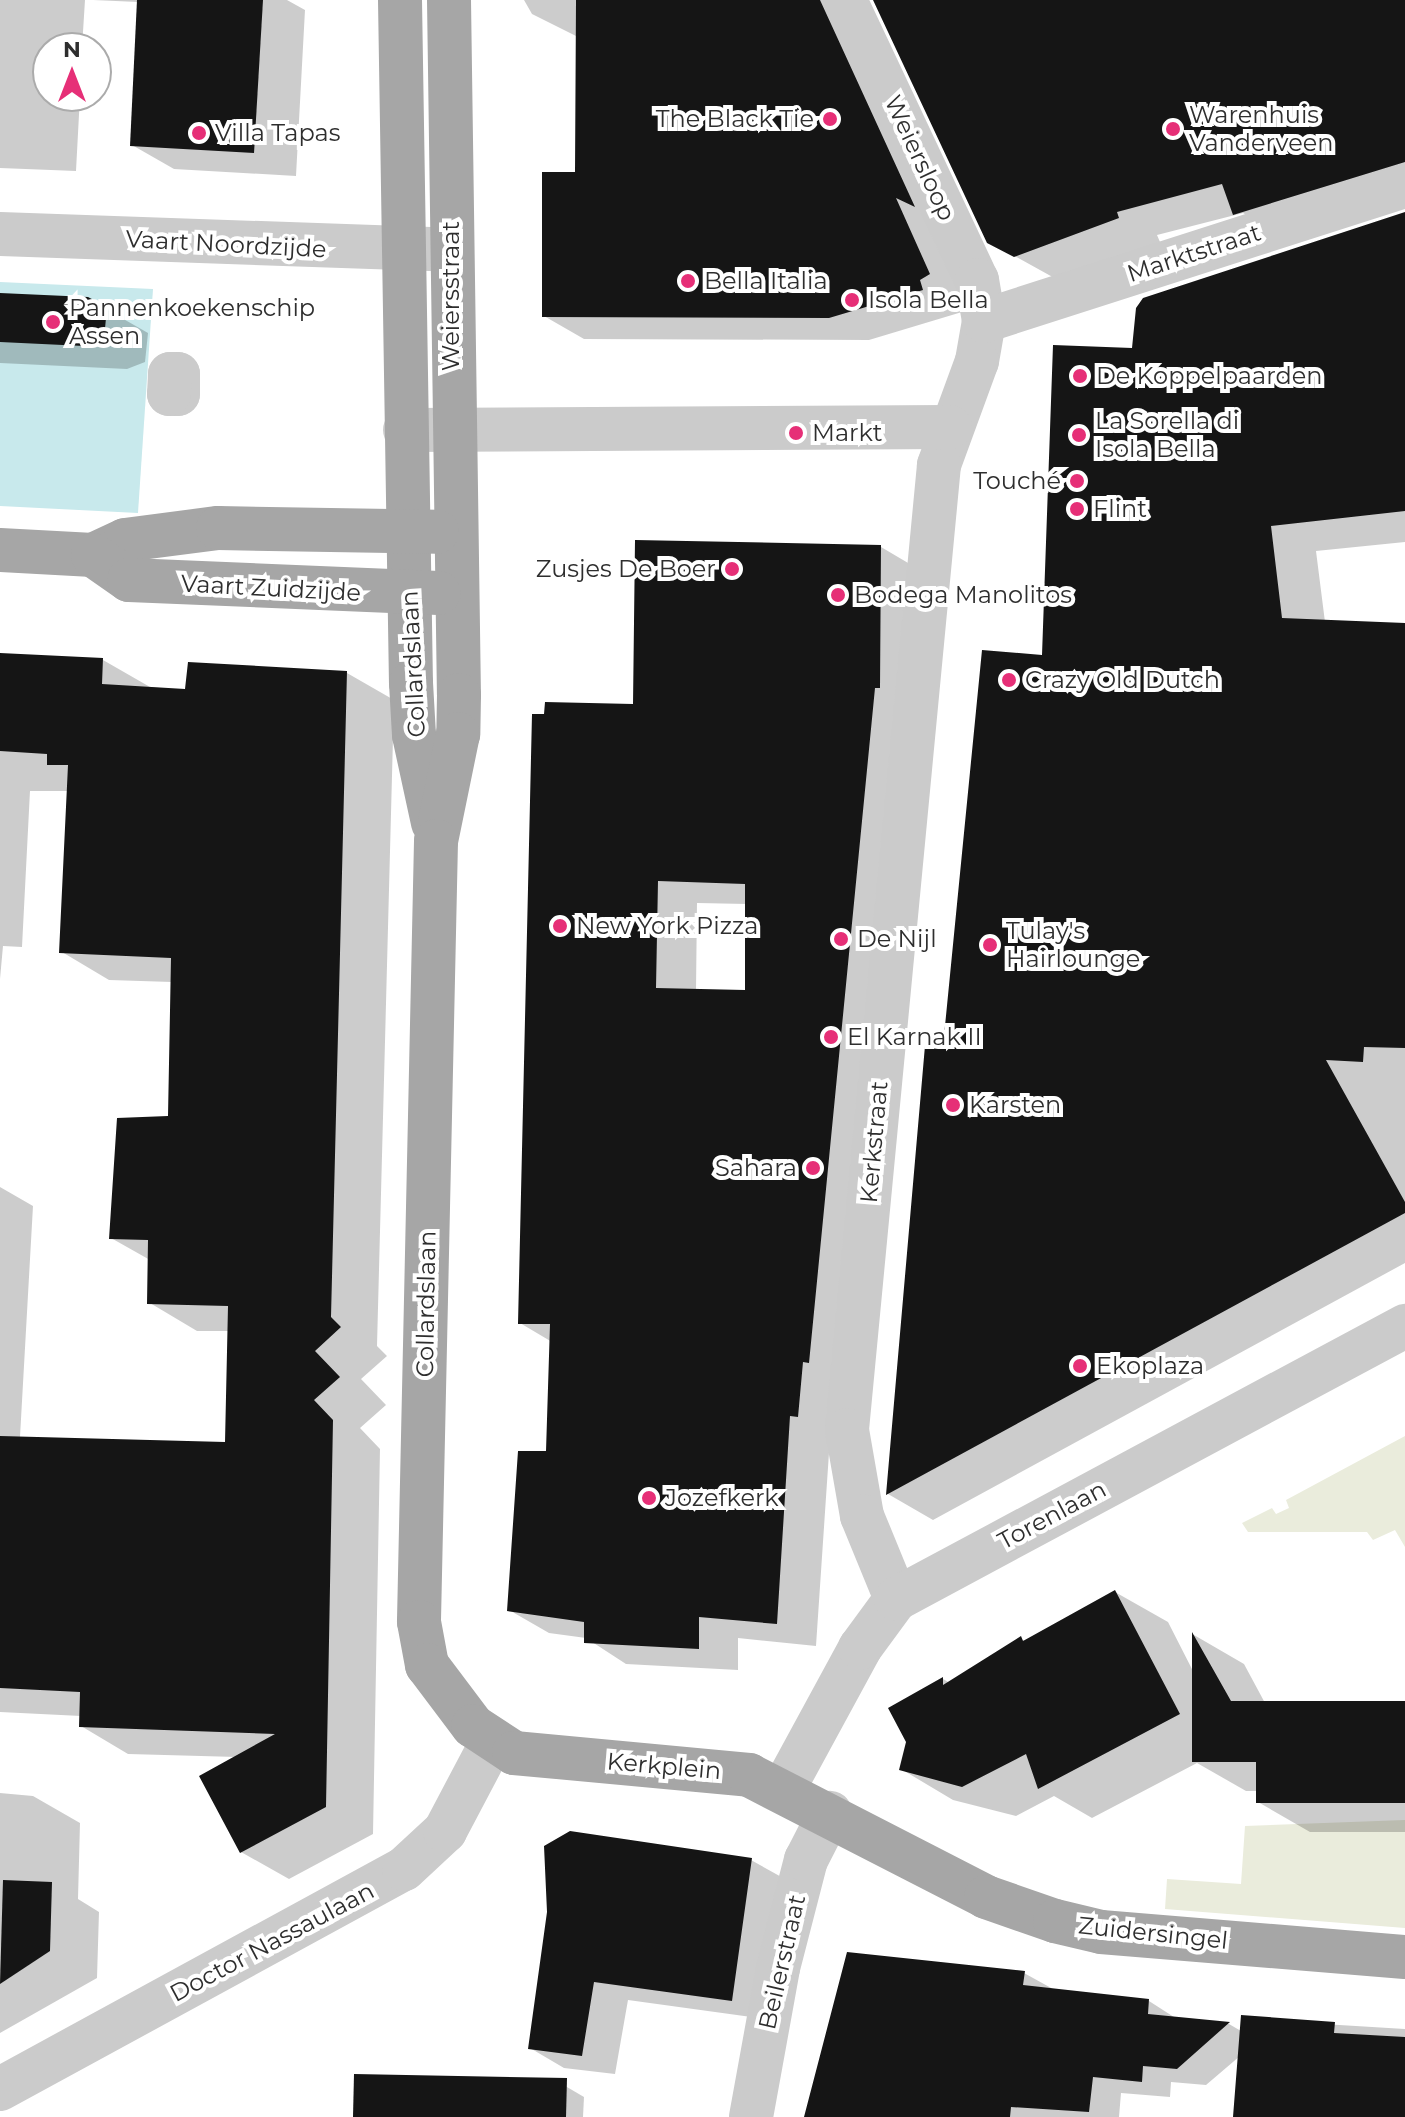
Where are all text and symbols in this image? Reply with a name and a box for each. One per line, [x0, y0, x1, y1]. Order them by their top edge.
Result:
north arrow [32, 32, 112, 112]
text: N [63, 36, 81, 63]
street label: Weiersloop [878, 91, 962, 225]
place label: Warenhuis Vanderveen [1189, 101, 1333, 157]
place label: The Black Tie [656, 105, 814, 133]
marker: The Black Tie [821, 110, 839, 128]
place label: Villa Tapas [215, 119, 340, 147]
marker: Warenhuis Vanderveen [1164, 120, 1182, 138]
marker: Villa Tapas [190, 124, 208, 142]
street label: Marktstraat [1124, 218, 1264, 288]
street label: Weiersstraat [437, 221, 465, 371]
street label: Vaart Noordzijde [125, 224, 327, 264]
place label: Bella Italia [704, 267, 828, 295]
marker: Bella Italia [679, 272, 697, 290]
place label: Isola Bella [868, 286, 989, 314]
marker: Isola Bella [843, 291, 861, 309]
place label: Pannenkoekenschip Assen [69, 294, 315, 350]
marker: Pannenkoekenschip Assen [44, 313, 62, 331]
place label: De Koppelpaarden [1096, 362, 1322, 390]
marker: De Koppelpaarden [1071, 367, 1089, 385]
place label: La Sorella di Isola Bella [1095, 407, 1239, 463]
place label: Markt [812, 419, 883, 447]
marker: Markt [787, 424, 805, 442]
marker: La Sorella di Isola Bella [1070, 426, 1088, 444]
place label: Touché [973, 467, 1061, 495]
marker: Touché [1068, 472, 1086, 490]
place label: Flint [1093, 495, 1147, 523]
marker: Flint [1068, 500, 1086, 518]
place label: Zusjes De Boer [536, 555, 716, 583]
marker: Zusjes De Boer [723, 560, 741, 578]
street label: Vaart Zuidzijde [180, 569, 362, 607]
place label: Bodega Manolitos [854, 581, 1072, 609]
marker: Bodega Manolitos [829, 586, 847, 604]
street label: Collardslaan [395, 590, 431, 738]
place label: Crazy Old Dutch [1025, 666, 1220, 694]
marker: Crazy Old Dutch [1000, 671, 1018, 689]
place label: New York Pizza [576, 912, 758, 940]
marker: New York Pizza [551, 917, 569, 935]
place label: Tulay's Hairlounge [1006, 917, 1140, 973]
place label: De Nijl [857, 925, 937, 953]
marker: De Nijl [832, 930, 850, 948]
marker: Tulay's Hairlounge [981, 936, 999, 954]
place label: El Karnak II [847, 1023, 982, 1051]
marker: El Karnak II [822, 1028, 840, 1046]
street label: Kerkstraat [854, 1080, 894, 1204]
place label: Karsten [969, 1091, 1061, 1119]
marker: Karsten [944, 1096, 962, 1114]
place label: Sahara [715, 1154, 797, 1182]
marker: Sahara [804, 1159, 822, 1177]
street label: Collardslaan [410, 1230, 442, 1378]
place label: Ekoplaza [1096, 1352, 1204, 1380]
marker: Ekoplaza [1071, 1357, 1089, 1375]
street label: Torenlaan [993, 1474, 1111, 1556]
place label: Jozefkerk [665, 1484, 779, 1512]
marker: Jozefkerk [640, 1489, 658, 1507]
street label: Kerkplein [606, 1747, 722, 1785]
street label: Doctor Nassaulaan [165, 1876, 379, 2008]
street label: Beilerstraat [752, 1892, 812, 2032]
street label: Zuidersingel [1077, 1911, 1229, 1955]

